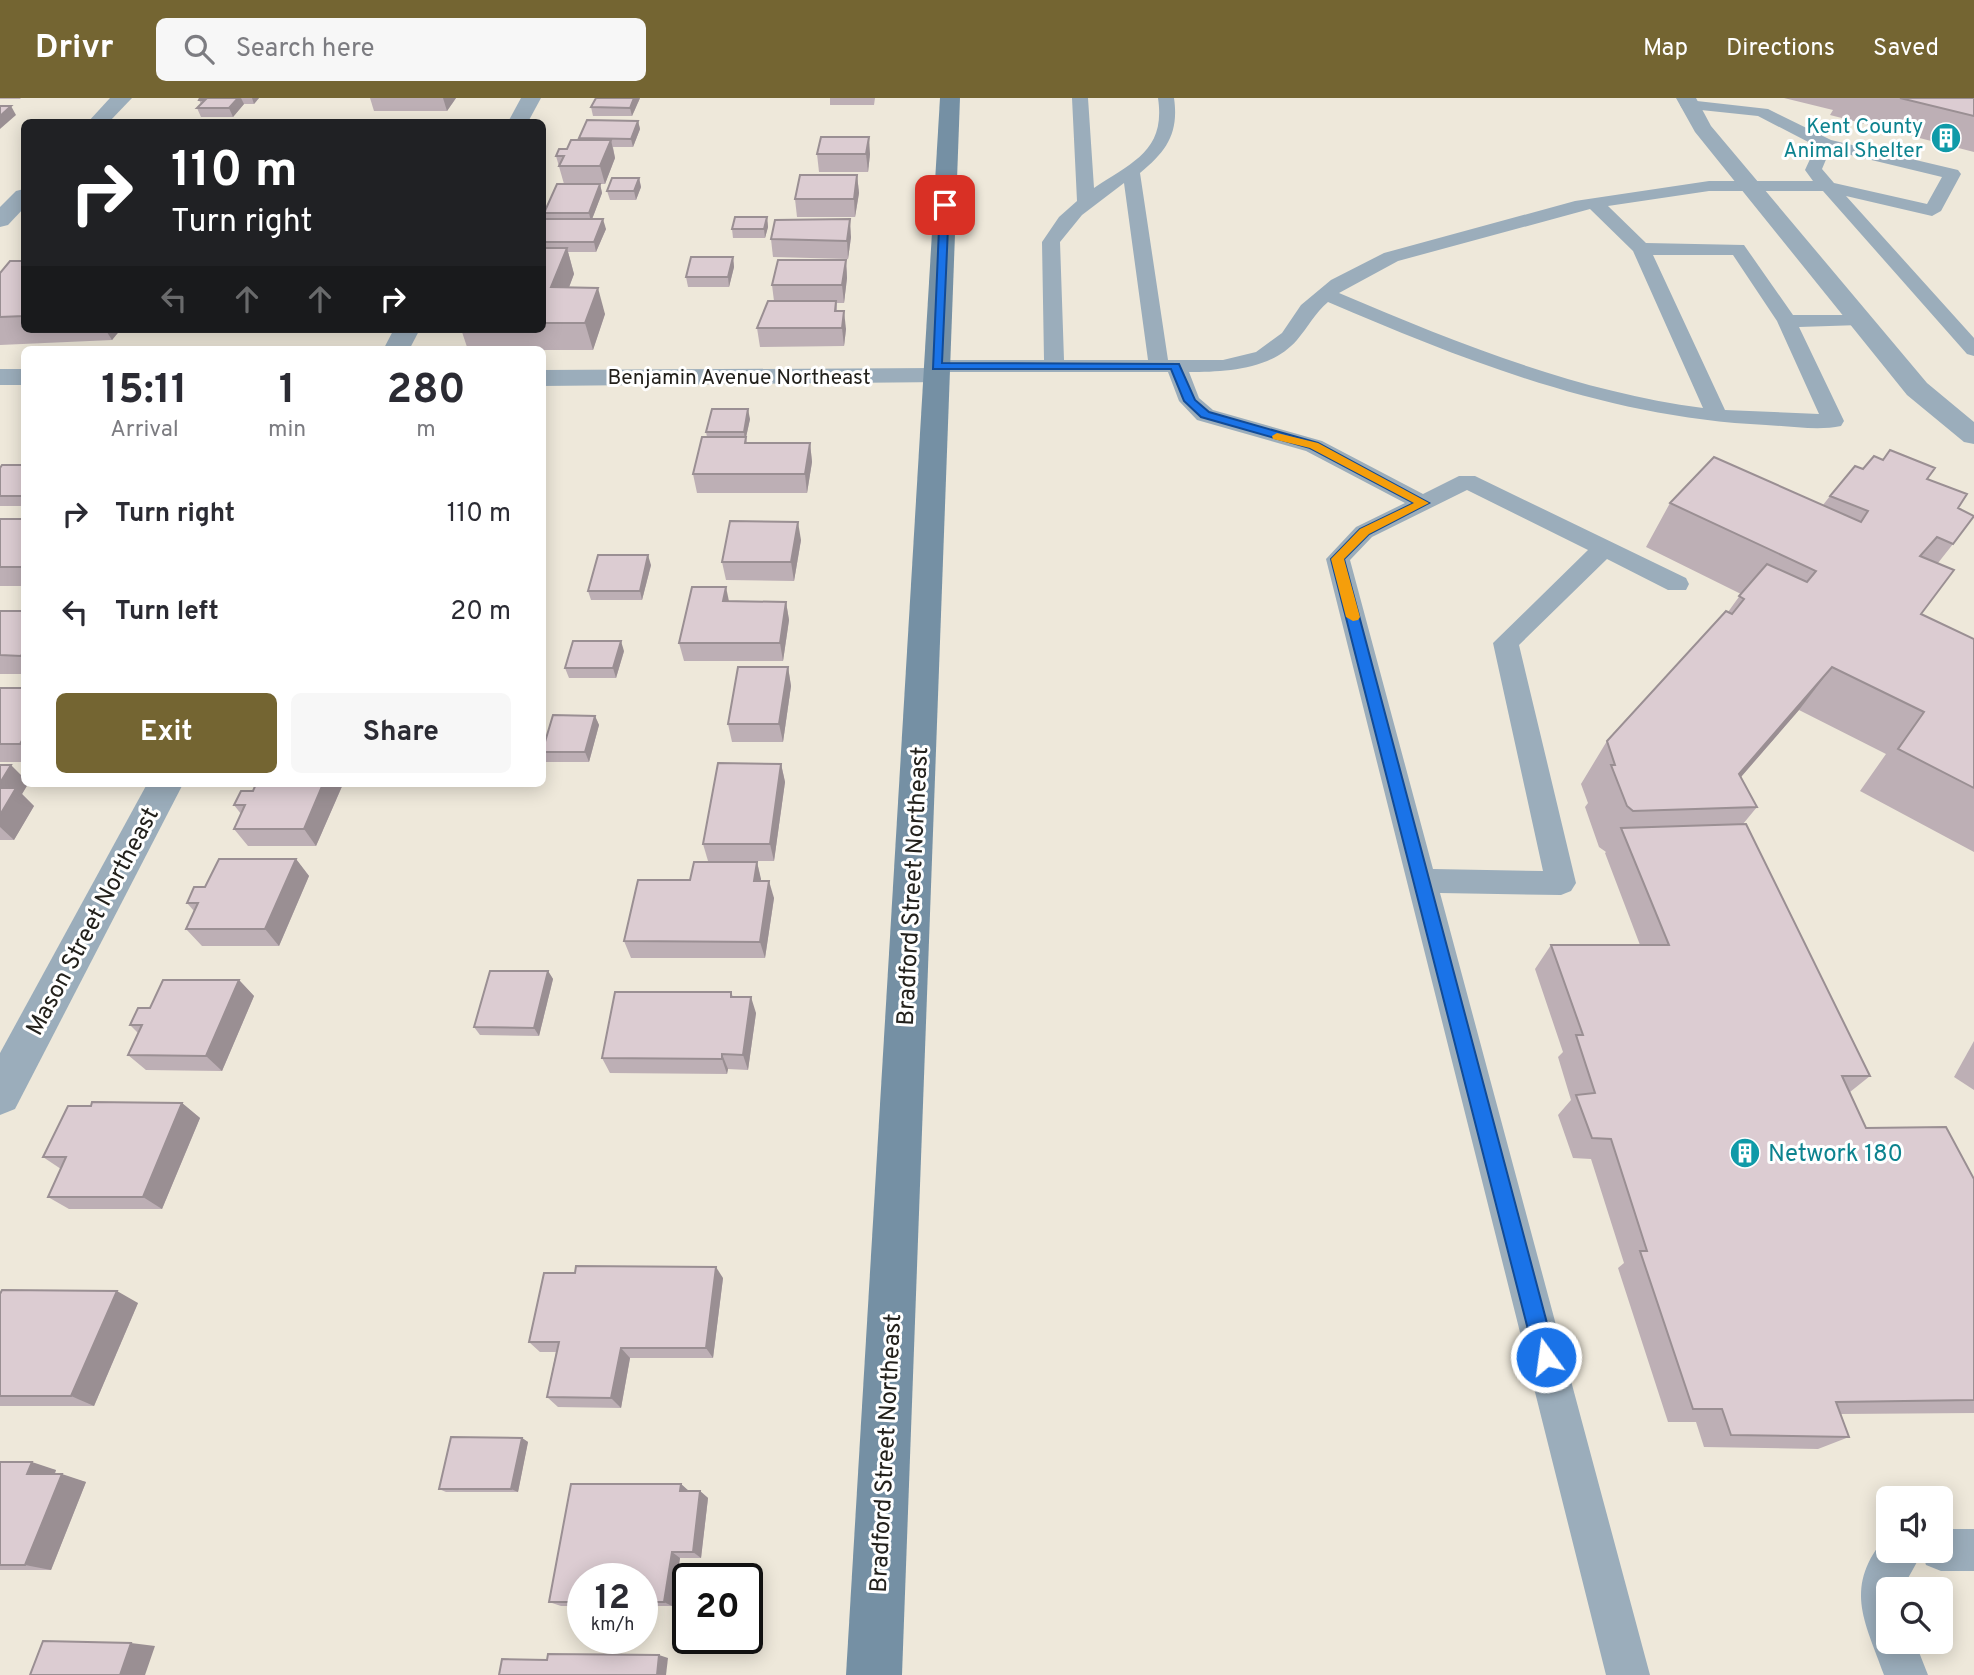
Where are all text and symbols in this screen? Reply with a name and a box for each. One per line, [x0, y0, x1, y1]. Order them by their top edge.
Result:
search box [156, 18, 646, 81]
text: Drivr [35, 28, 114, 70]
icon: search [180, 30, 218, 68]
text: Search here [236, 33, 375, 66]
text: Map [1643, 34, 1688, 64]
text: Directions [1726, 34, 1835, 64]
text: Saved [1873, 34, 1939, 64]
place label: Kent County Animal Shelter [1783, 114, 1923, 165]
building icon: Kent County Animal Shelter [1929, 121, 1963, 155]
text: 110 m [171, 142, 298, 204]
icon: right [56, 147, 147, 238]
pin [915, 175, 975, 235]
icon: arrive [926, 186, 964, 224]
text: Turn right [171, 203, 313, 243]
icon: left [155, 280, 193, 318]
icon: ahead [228, 280, 266, 318]
icon: ahead [301, 280, 339, 318]
icon: right [374, 280, 412, 318]
text: 15:11 [101, 365, 188, 418]
text: 1 [279, 365, 295, 418]
text: 280 [387, 365, 466, 418]
street label: Benjamin Avenue Northeast [607, 365, 871, 392]
text: Arrival [110, 416, 179, 445]
text: min [268, 416, 306, 445]
text: m [416, 416, 436, 445]
icon: right [56, 495, 94, 533]
text: Turn right [115, 498, 235, 531]
text: 110 m [447, 498, 511, 531]
icon: left [56, 593, 94, 631]
text: Turn left [115, 596, 219, 629]
text: 20 m [450, 596, 511, 629]
button: Exit [56, 693, 277, 773]
button: Share [291, 693, 511, 773]
street label: Bradford Street Northeast [892, 746, 936, 1026]
street label: Mason Street Northeast [21, 803, 167, 1041]
building icon: Network 180 [1728, 1136, 1762, 1170]
place label: Network 180 [1768, 1140, 1903, 1170]
street label: Bradford Street Northeast [865, 1313, 909, 1593]
position arrow [1509, 1320, 1583, 1394]
map controls [1876, 1486, 1953, 1654]
button: sound [1876, 1486, 1953, 1563]
speed limit sign: 20 [672, 1563, 763, 1654]
text: 12 [595, 1577, 630, 1621]
button: search [1876, 1577, 1953, 1654]
text: km/h [591, 1614, 634, 1637]

